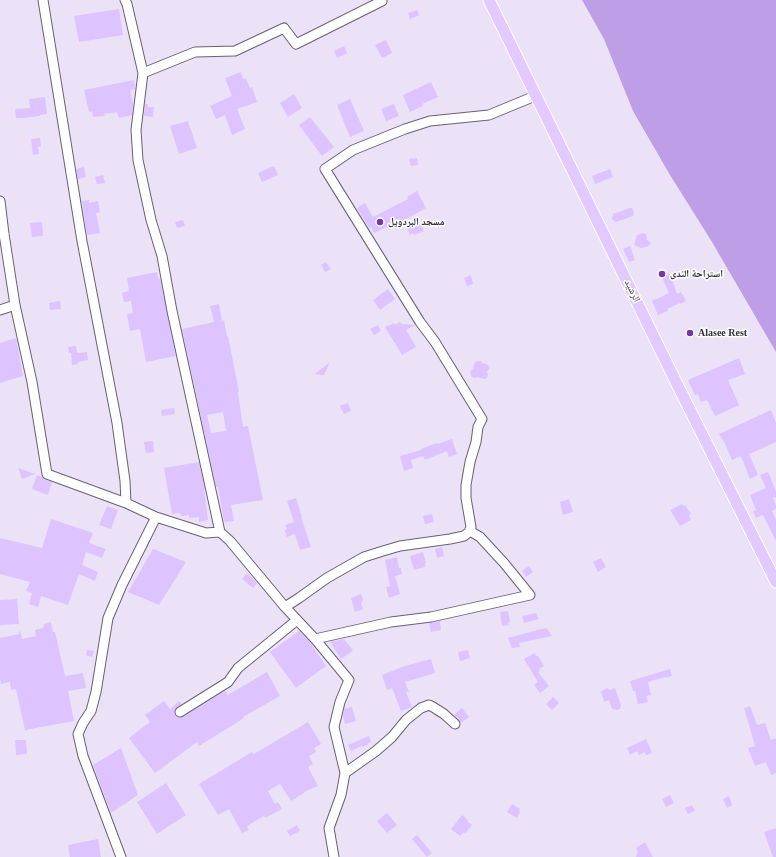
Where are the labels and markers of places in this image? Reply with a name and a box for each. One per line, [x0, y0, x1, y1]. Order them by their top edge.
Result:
place label: مسجد البردويل [388, 216, 444, 228]
marker: مسجد البردويل [375, 217, 385, 227]
place label: استراحة الندى [670, 268, 723, 280]
marker: استراحة الندى [657, 269, 667, 279]
place label: Alasee Rest [698, 327, 747, 339]
marker: Alasee Rest [685, 328, 695, 338]

